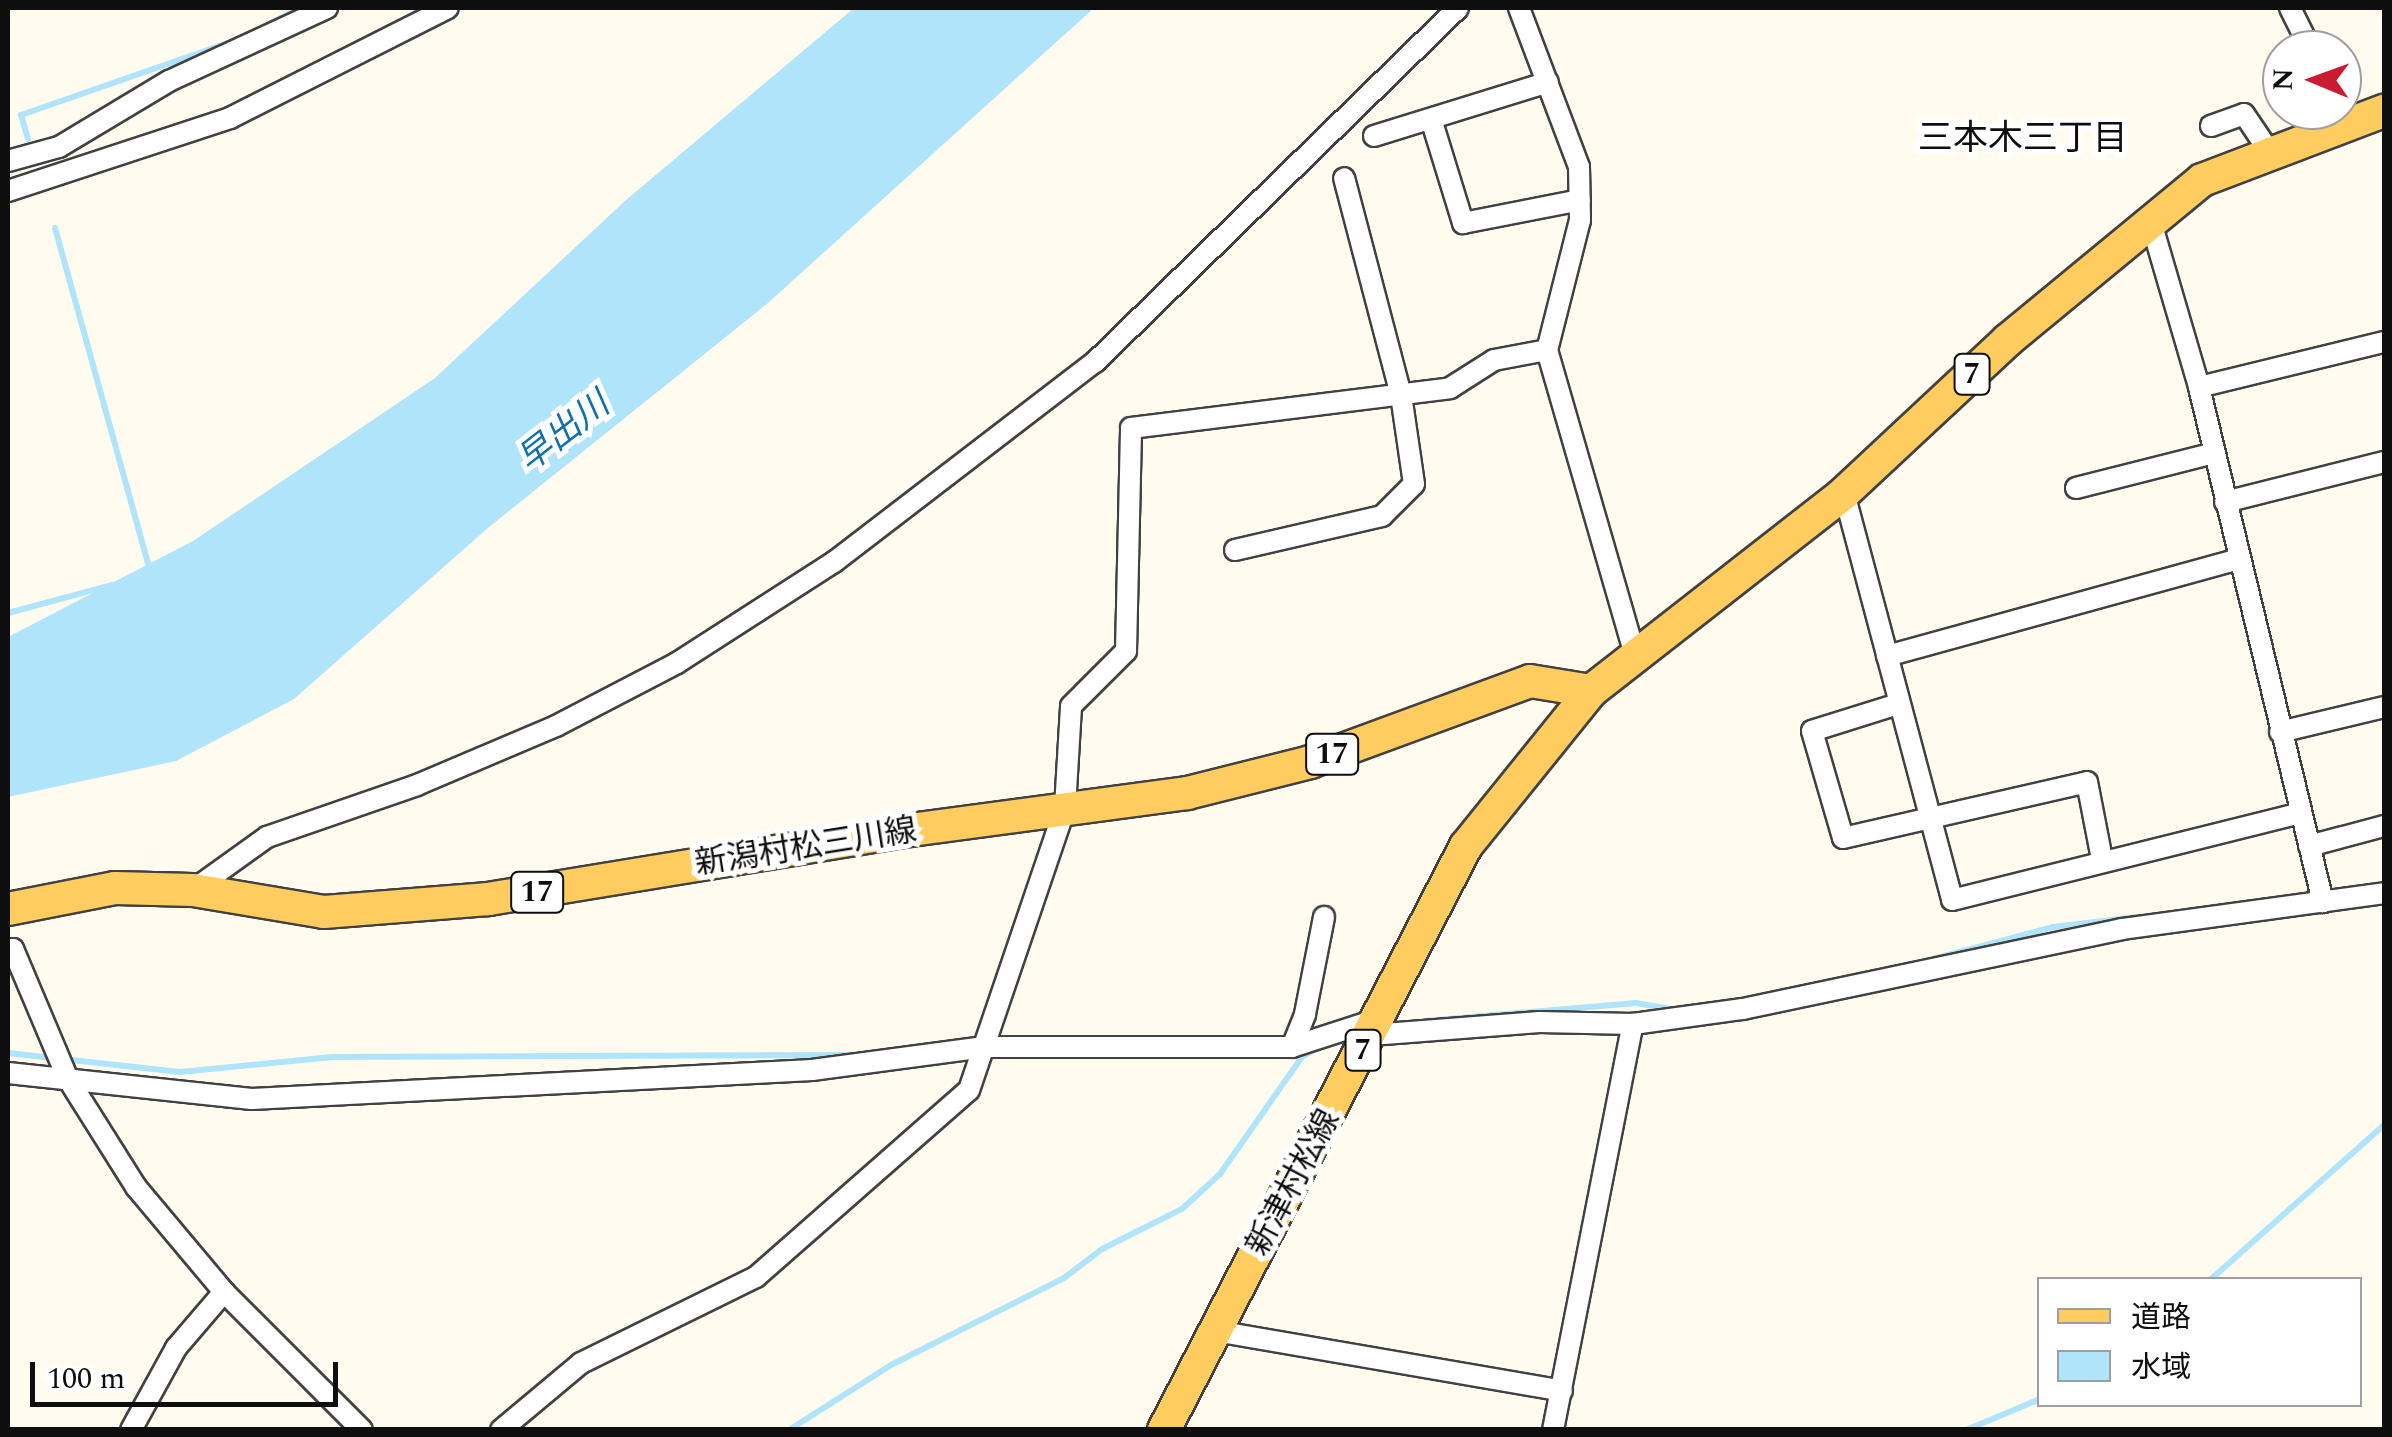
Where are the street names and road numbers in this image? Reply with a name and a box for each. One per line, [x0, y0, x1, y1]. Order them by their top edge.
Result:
road number: 7 [1952, 349, 1992, 399]
road number: 17 [1304, 729, 1360, 779]
street label: 新潟村松三川線 [692, 812, 920, 884]
road number: 17 [510, 867, 564, 917]
road number: 7 [1343, 1025, 1383, 1075]
street label: 新津村松線 [1239, 1103, 1349, 1263]

